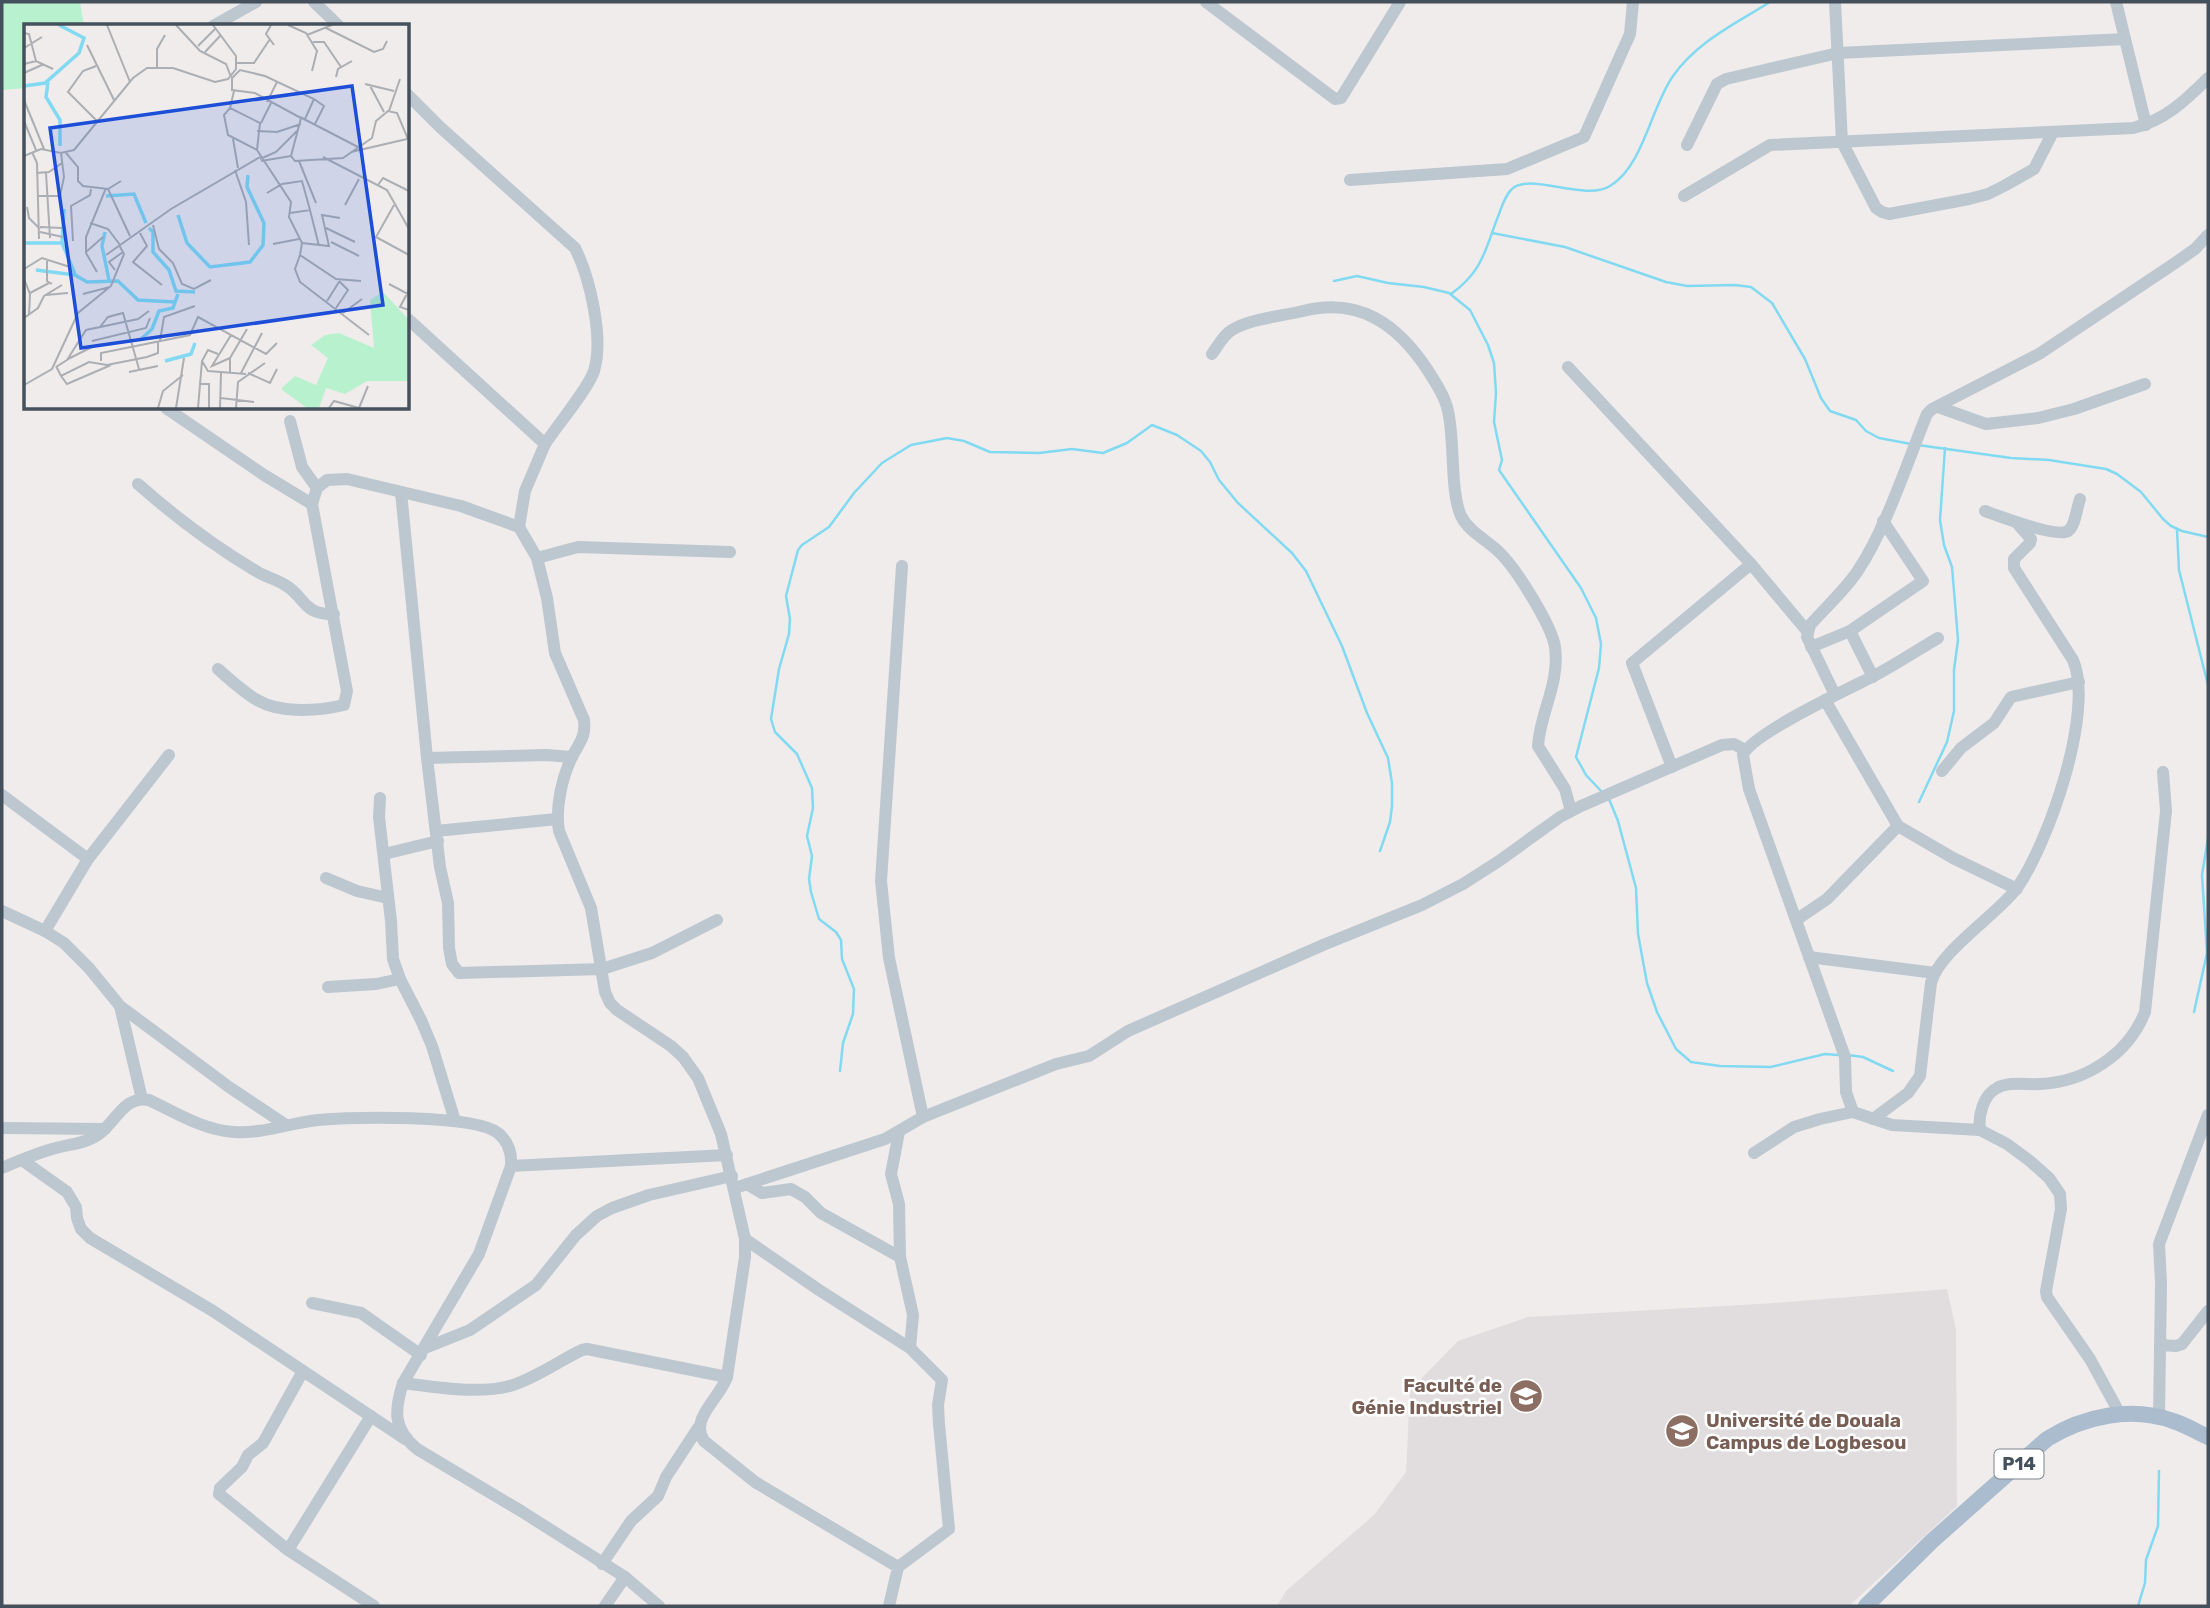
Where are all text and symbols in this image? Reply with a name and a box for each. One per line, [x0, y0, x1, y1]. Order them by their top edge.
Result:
inset map [24, 24, 410, 410]
place label: Faculté de Génie Industriel [1351, 1374, 1502, 1419]
school or university icon: Faculté de Génie Industriel [1507, 1377, 1545, 1415]
place label: Université de Douala Campus de Logbesou [1706, 1409, 1906, 1454]
school or university icon: Université de Douala Campus de Logbesou [1663, 1412, 1701, 1450]
road number: P14 [1994, 1450, 2044, 1478]

